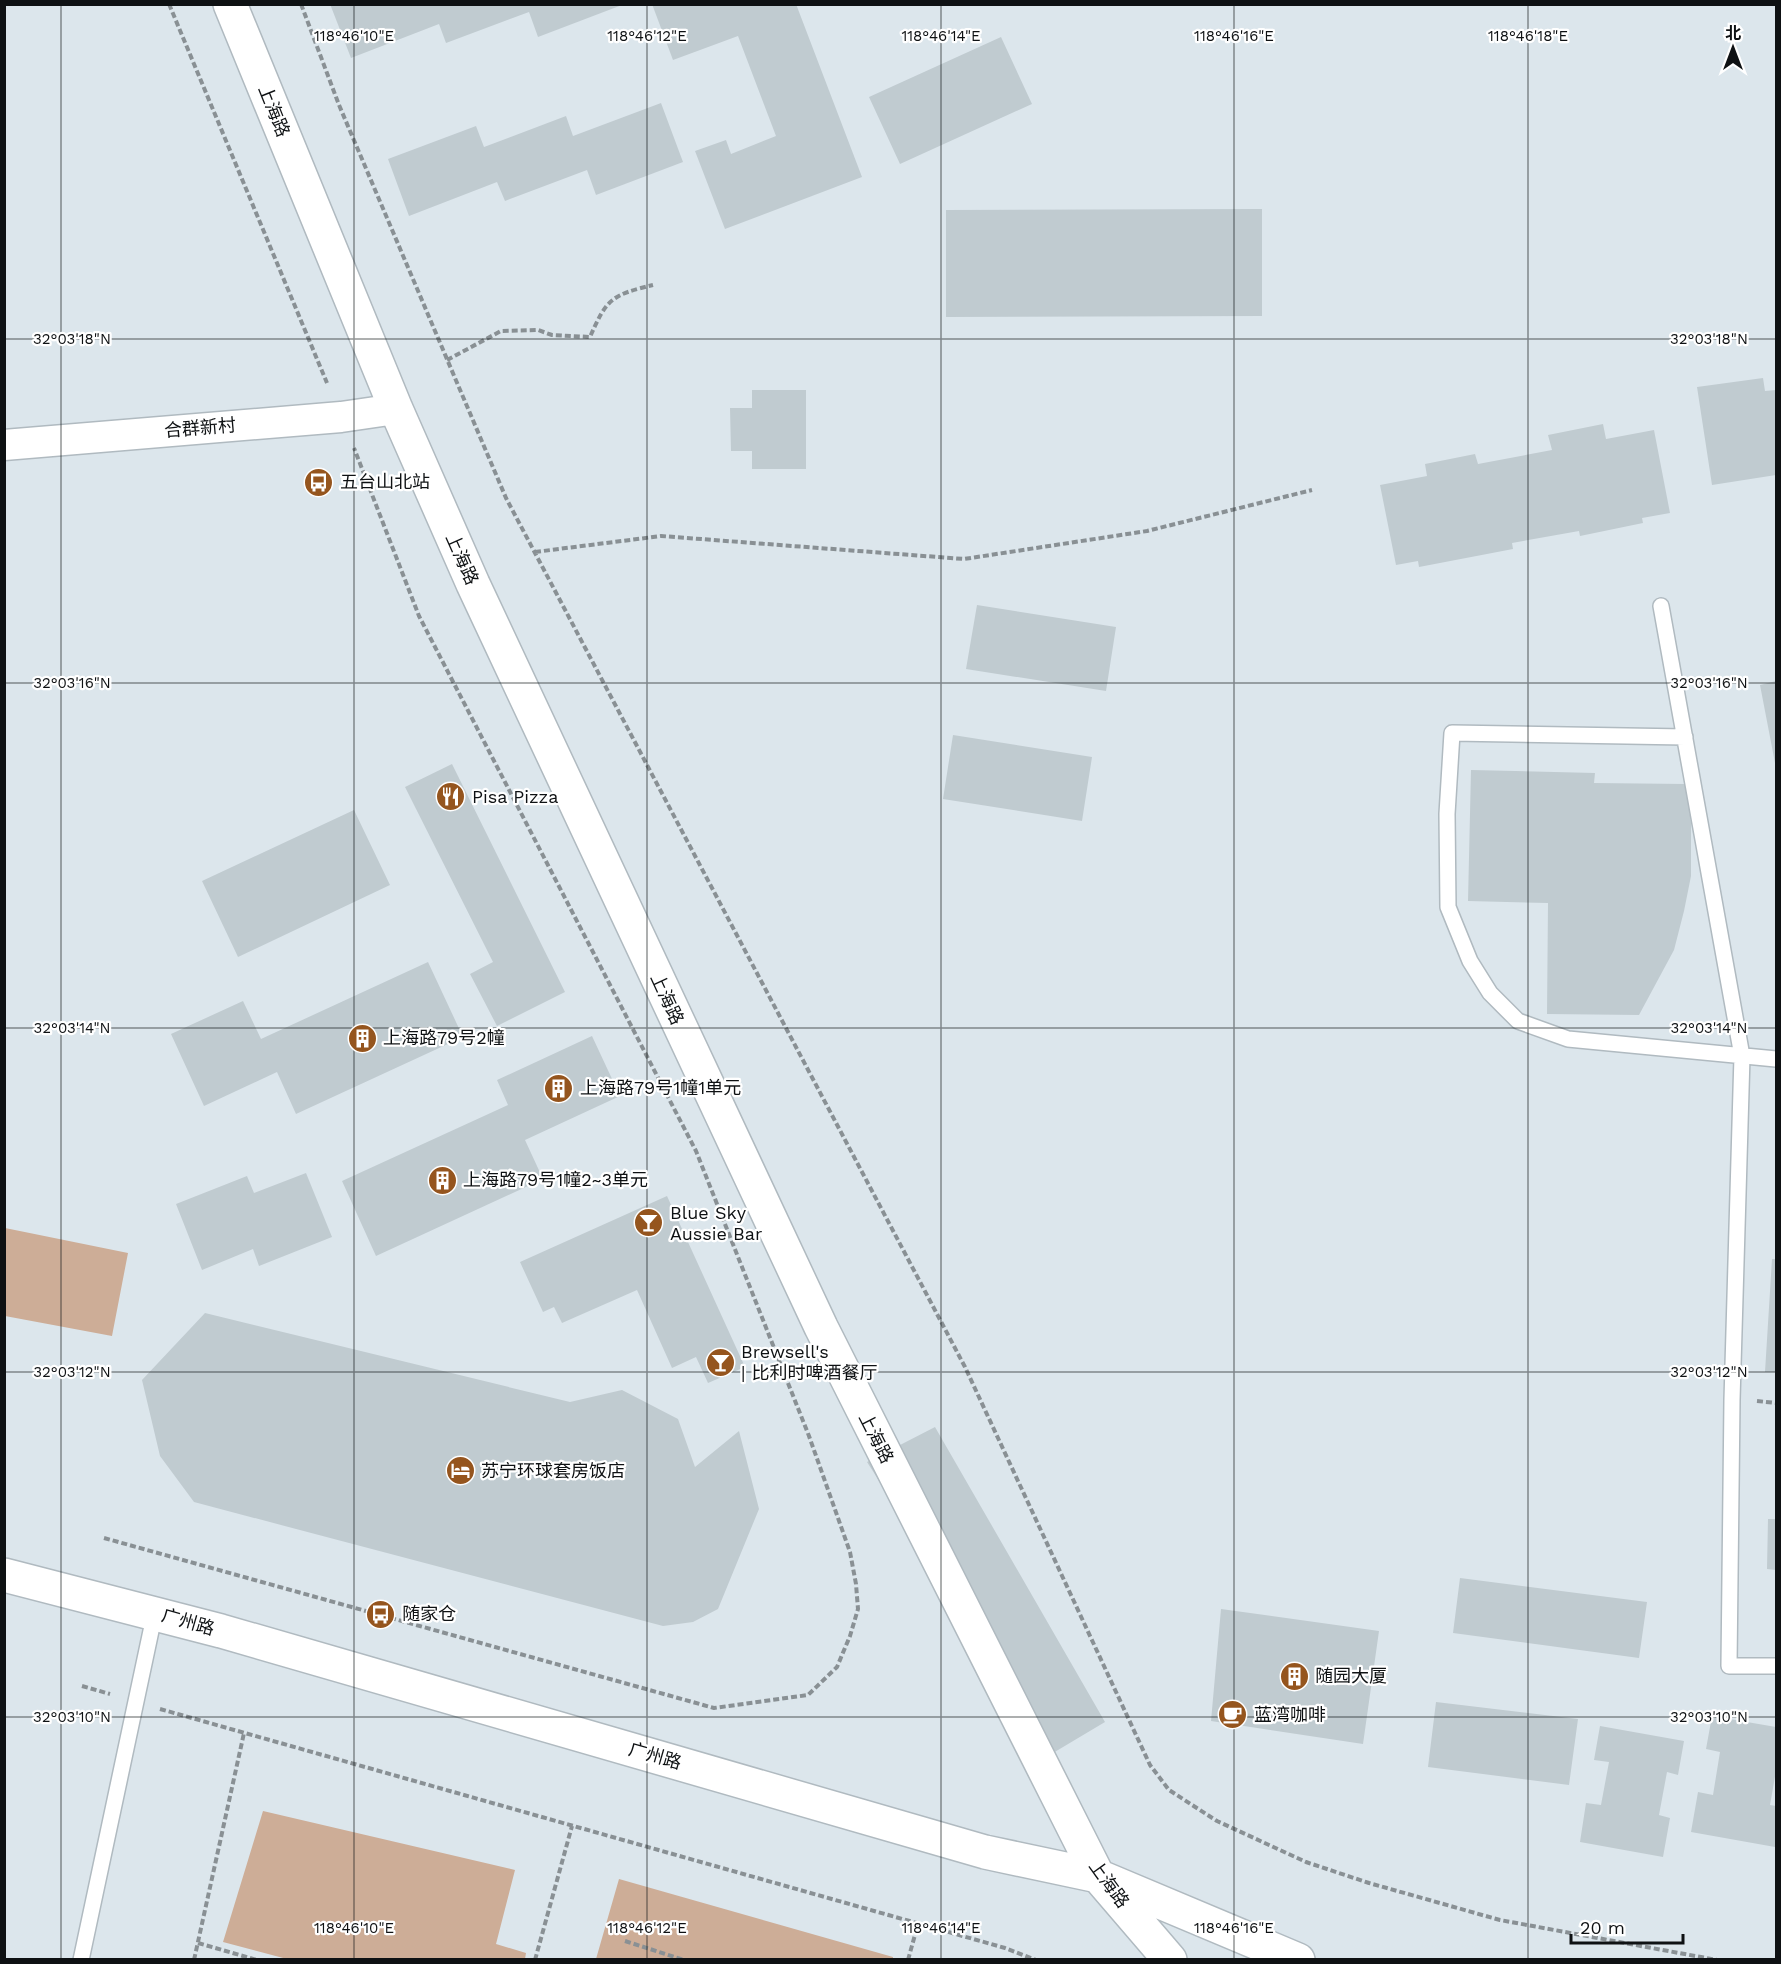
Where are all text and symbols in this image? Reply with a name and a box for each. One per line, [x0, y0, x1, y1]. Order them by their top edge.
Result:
north arrow [1703, 18, 1763, 78]
text: 北 [1725, 24, 1741, 43]
text: 118°46'10"E [314, 27, 394, 45]
text: 118°46'12"E [607, 27, 687, 45]
text: 118°46'14"E [901, 27, 981, 45]
text: 118°46'16"E [1194, 27, 1274, 45]
text: 118°46'18"E [1488, 27, 1568, 45]
street label: 上海路 [255, 82, 294, 140]
text: 32°03'18"N [33, 330, 111, 348]
text: 32°03'18"N [1670, 330, 1748, 348]
street label: 合群新村 [163, 414, 237, 441]
bus stop icon: 五台山北站 [303, 466, 335, 498]
place label: 五台山北站 [340, 471, 430, 492]
street label: 上海路 [442, 530, 483, 588]
text: 32°03'16"N [33, 674, 111, 692]
text: 32°03'16"N [1670, 674, 1748, 692]
restaurant icon: Pisa Pizza [435, 781, 467, 813]
place label: Pisa Pizza [472, 786, 558, 807]
street label: 上海路 [647, 970, 688, 1028]
text: 32°03'14"N [34, 1019, 111, 1037]
text: 32°03'14"N [1671, 1019, 1748, 1037]
building icon: 上海路79号2幢 [346, 1022, 378, 1054]
place label: 上海路79号2幢 [383, 1027, 505, 1048]
building icon: 上海路79号1幢1单元 [543, 1072, 575, 1104]
place label: 上海路79号1幢1单元 [580, 1077, 741, 1098]
building icon: 上海路79号1幢2~3单元 [426, 1164, 458, 1196]
place label: 上海路79号1幢2~3单元 [463, 1169, 648, 1190]
place label: Blue Sky Aussie Bar [670, 1202, 762, 1244]
bar icon: Blue Sky Aussie Bar [633, 1207, 665, 1239]
place label: Brewsell's | 比利时啤酒餐厅 [741, 1341, 878, 1383]
bar icon: Brewsell's | 比利时啤酒餐厅 [704, 1346, 736, 1378]
text: 32°03'12"N [33, 1363, 111, 1381]
text: 32°03'12"N [1670, 1363, 1748, 1381]
street label: 上海路 [855, 1409, 898, 1467]
hotel icon: 苏宁环球套房饭店 [444, 1455, 476, 1487]
place label: 苏宁环球套房饭店 [481, 1460, 625, 1481]
bus stop icon: 随家仓 [365, 1598, 397, 1630]
place label: 随家仓 [402, 1603, 456, 1624]
street label: 广州路 [159, 1604, 217, 1639]
building icon: 随园大厦 [1278, 1660, 1310, 1692]
place label: 随园大厦 [1315, 1665, 1387, 1686]
cafe icon: 蓝湾咖啡 [1217, 1699, 1249, 1731]
place label: 蓝湾咖啡 [1254, 1704, 1326, 1725]
text: 32°03'10"N [33, 1708, 111, 1726]
text: 32°03'10"N [1670, 1708, 1748, 1726]
street label: 广州路 [626, 1738, 684, 1773]
street label: 上海路 [1085, 1856, 1134, 1912]
scale bar [1571, 1907, 1684, 1945]
text: 20 m [1580, 1917, 1625, 1938]
text: 118°46'10"E [314, 1919, 394, 1937]
text: 118°46'12"E [607, 1919, 687, 1937]
text: 118°46'14"E [901, 1919, 981, 1937]
text: 118°46'16"E [1194, 1919, 1274, 1937]

